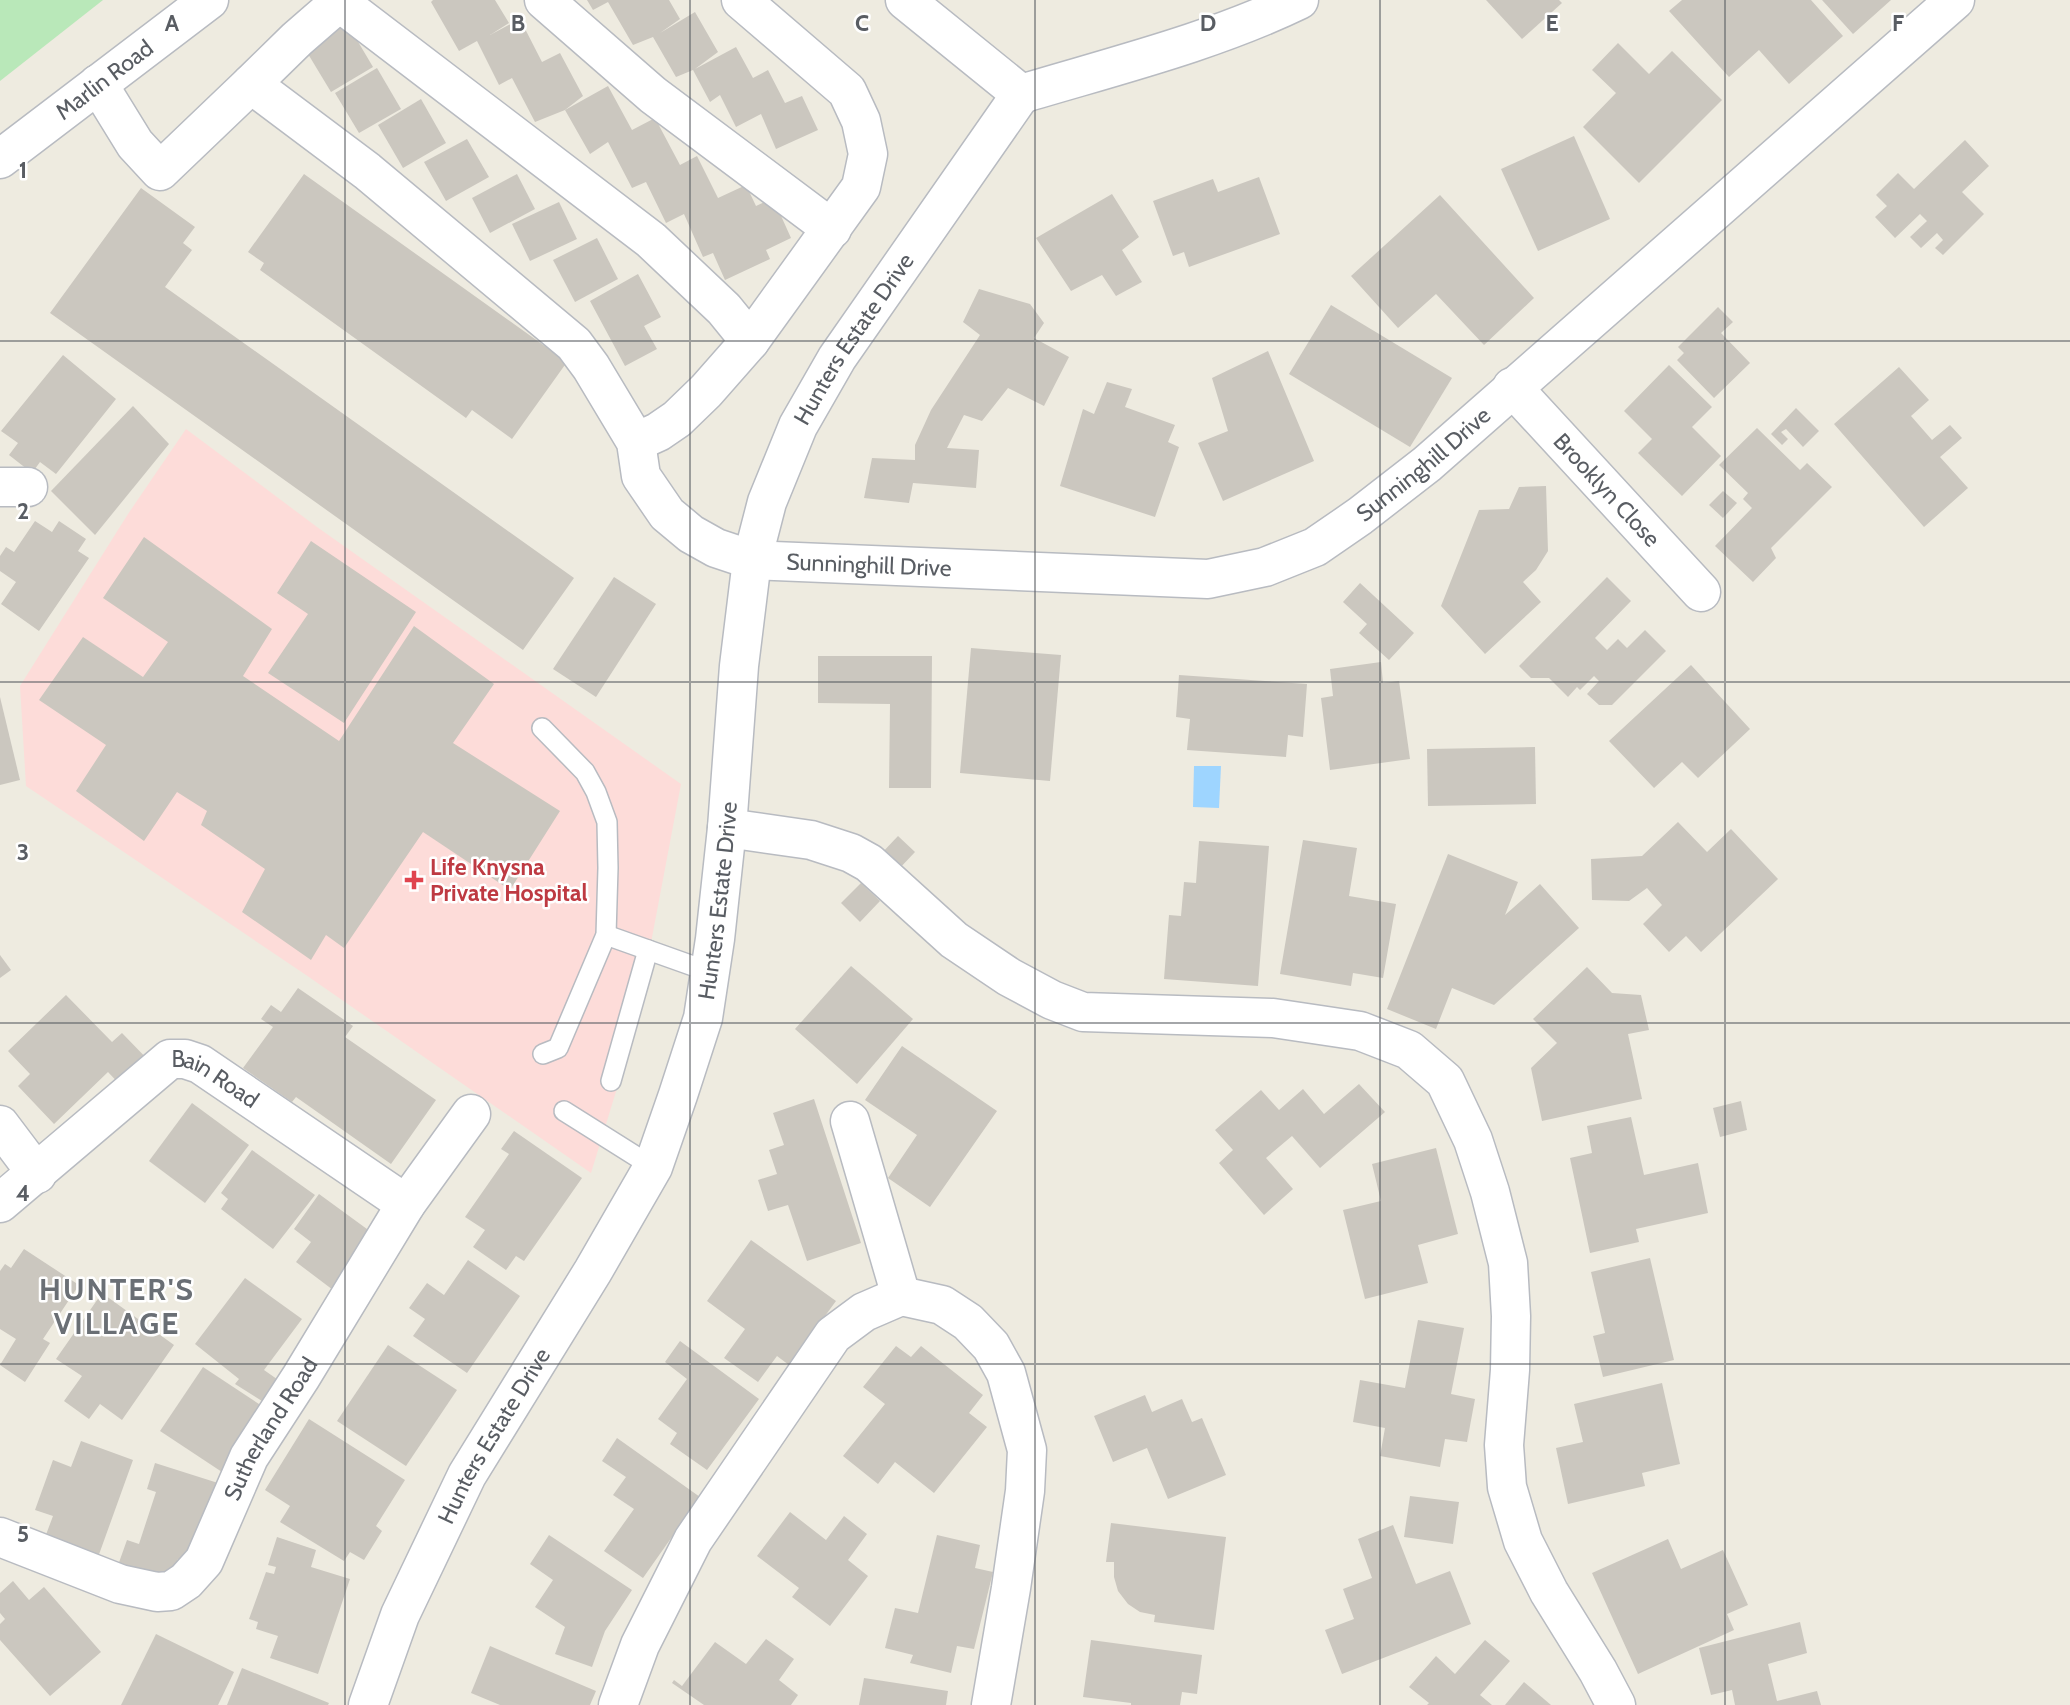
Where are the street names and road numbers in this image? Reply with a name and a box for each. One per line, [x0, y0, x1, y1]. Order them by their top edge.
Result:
street label: Marlin Road [50, 34, 159, 126]
street label: Hunters Estate Drive [788, 248, 920, 430]
street label: Sunninghill Drive [1351, 401, 1496, 528]
street label: Brooklyn Close [1548, 427, 1666, 553]
street label: Sunninghill Drive [786, 547, 952, 582]
street label: Hunters Estate Drive [692, 801, 743, 1002]
street label: Bain Road [171, 1045, 264, 1114]
street label: Hunters Estate Drive [432, 1342, 556, 1528]
street label: Sutherland Road [218, 1352, 324, 1505]

